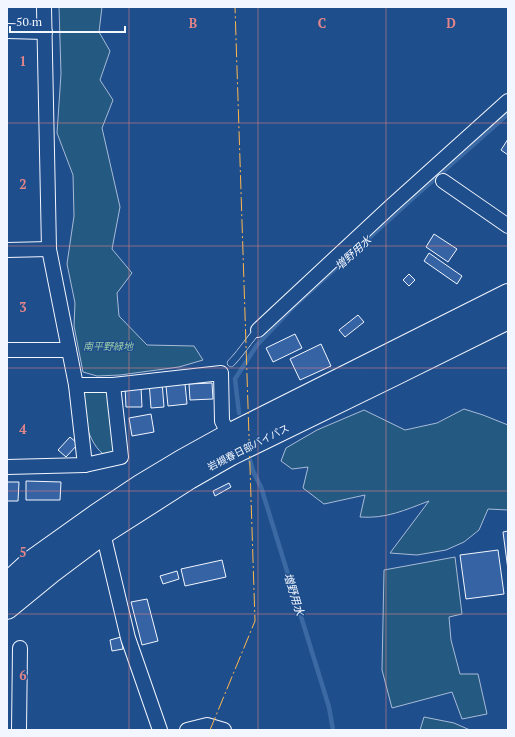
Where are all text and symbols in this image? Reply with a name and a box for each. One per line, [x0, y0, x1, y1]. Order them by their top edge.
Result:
scale bar [10, 8, 125, 34]
text: 50 m [16, 14, 43, 29]
text: B [189, 14, 197, 32]
text: C [318, 14, 326, 32]
text: D [446, 14, 456, 32]
text: 1 [19, 52, 27, 70]
text: 2 [19, 175, 27, 193]
water label: 増野用水 [332, 232, 375, 273]
text: 3 [19, 298, 27, 316]
park label: 南平野緑地 [83, 340, 134, 353]
text: 4 [19, 420, 27, 438]
street label: 岩槻春日部バイパス [205, 421, 291, 474]
text: 5 [19, 543, 27, 561]
water label: 増野用水 [281, 571, 307, 618]
text: 6 [19, 666, 27, 684]

